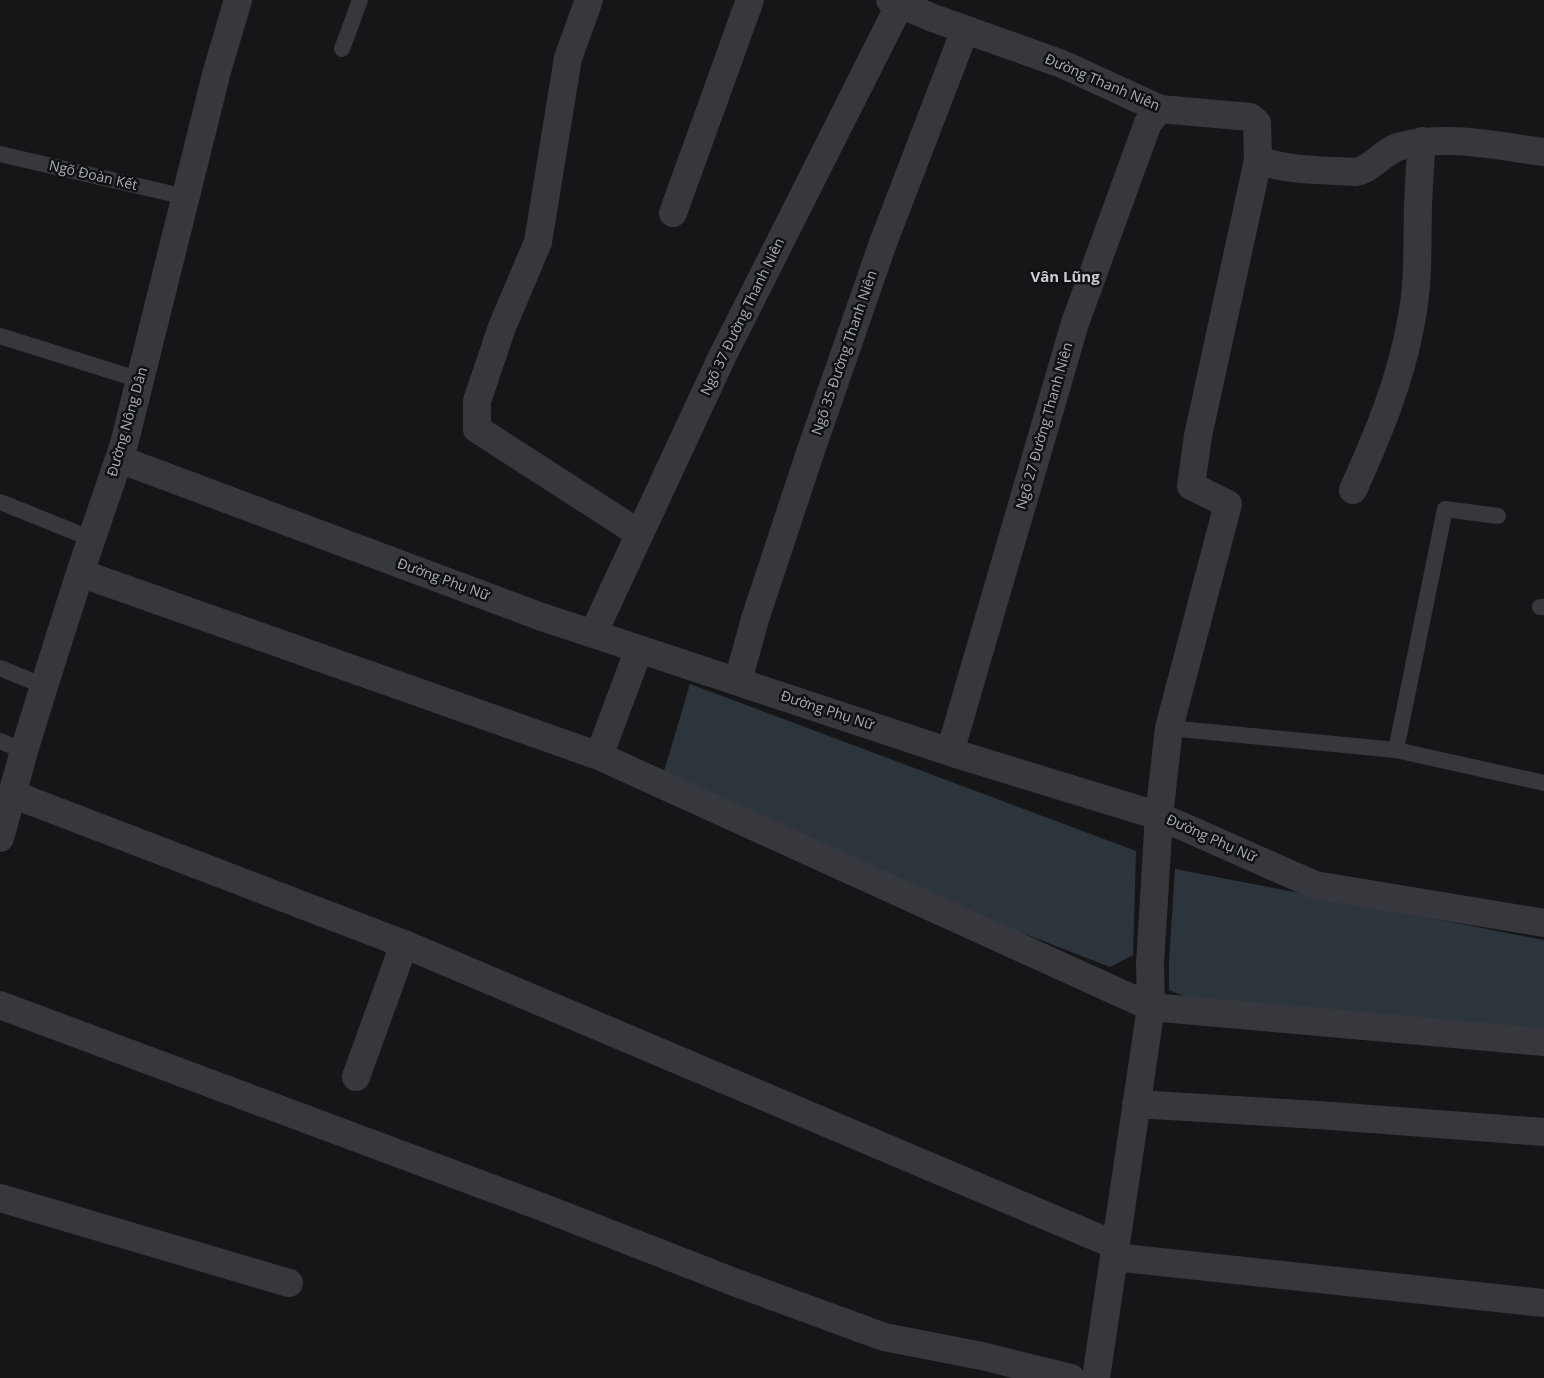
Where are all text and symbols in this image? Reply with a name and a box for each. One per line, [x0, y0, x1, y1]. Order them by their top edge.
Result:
street label: Đường Thanh Niên [1042, 51, 1162, 115]
street label: Ngõ Đoàn Kết [47, 158, 139, 194]
street label: Ngõ 37 Đường Thanh Niên [698, 236, 788, 398]
street label: Ngõ 35 Đường Thanh Niên [809, 268, 881, 438]
district label: Vân Lũng [1030, 269, 1100, 287]
street label: Ngõ 27 Đường Thanh Niên [1013, 341, 1077, 511]
street label: Đường Nông Dân [104, 365, 152, 479]
street label: Đường Phụ Nữ [395, 556, 491, 604]
street label: Đường Phụ Nữ [778, 688, 876, 734]
street label: Đường Phụ Nữ [1163, 812, 1259, 866]

